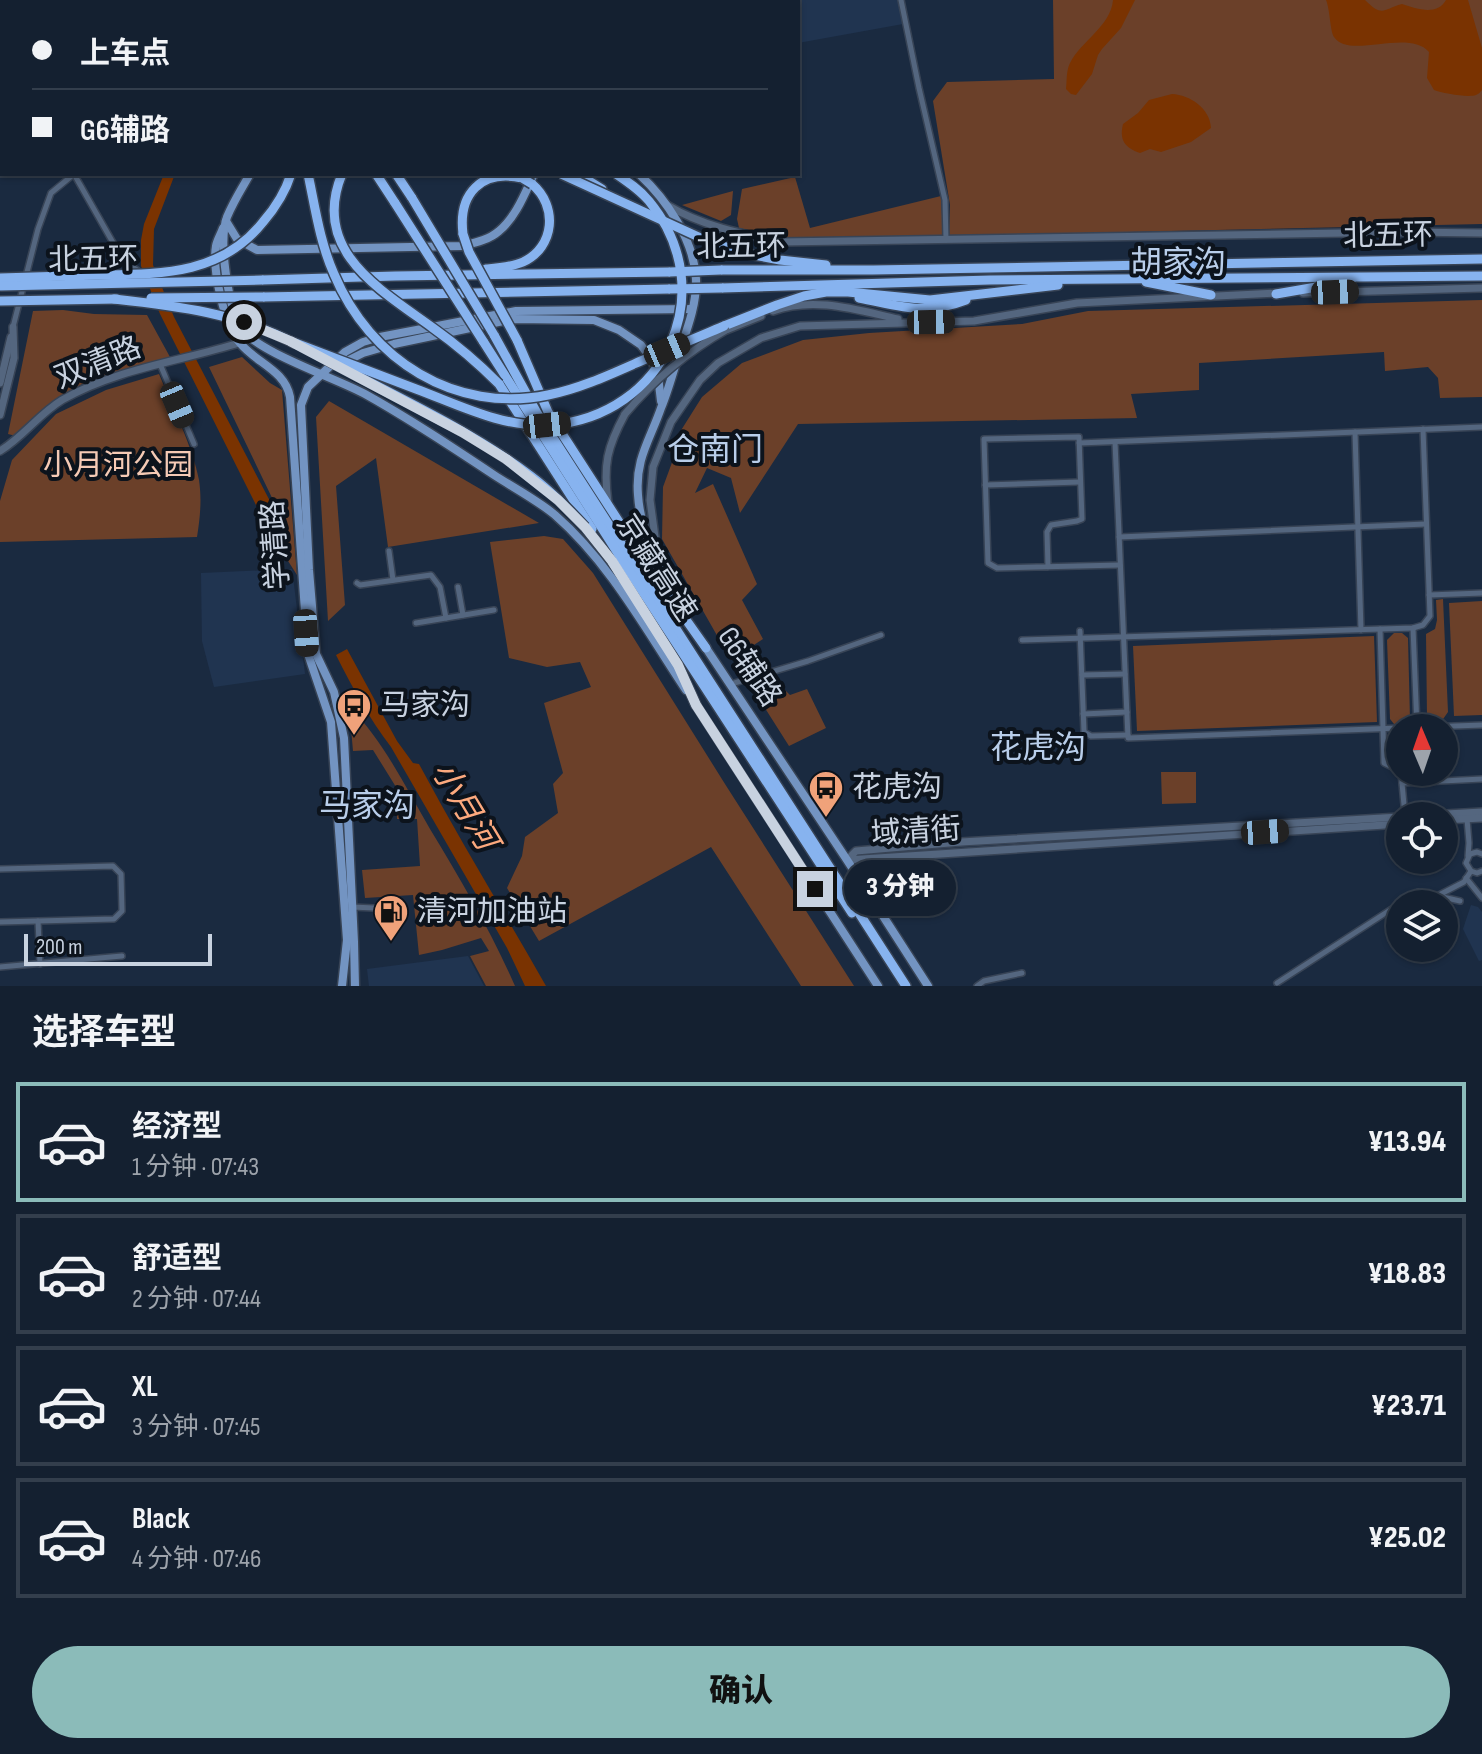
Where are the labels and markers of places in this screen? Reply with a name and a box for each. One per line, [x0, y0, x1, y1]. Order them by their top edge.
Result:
bus stop icon: 马家沟 [335, 687, 373, 737]
place label: 马家沟 [380, 688, 470, 724]
bus stop icon: 花虎沟 [807, 769, 845, 819]
place label: 花虎沟 [852, 770, 942, 806]
fuel station icon: 清河加油站 [372, 893, 410, 943]
place label: 清河加油站 [417, 894, 567, 930]

